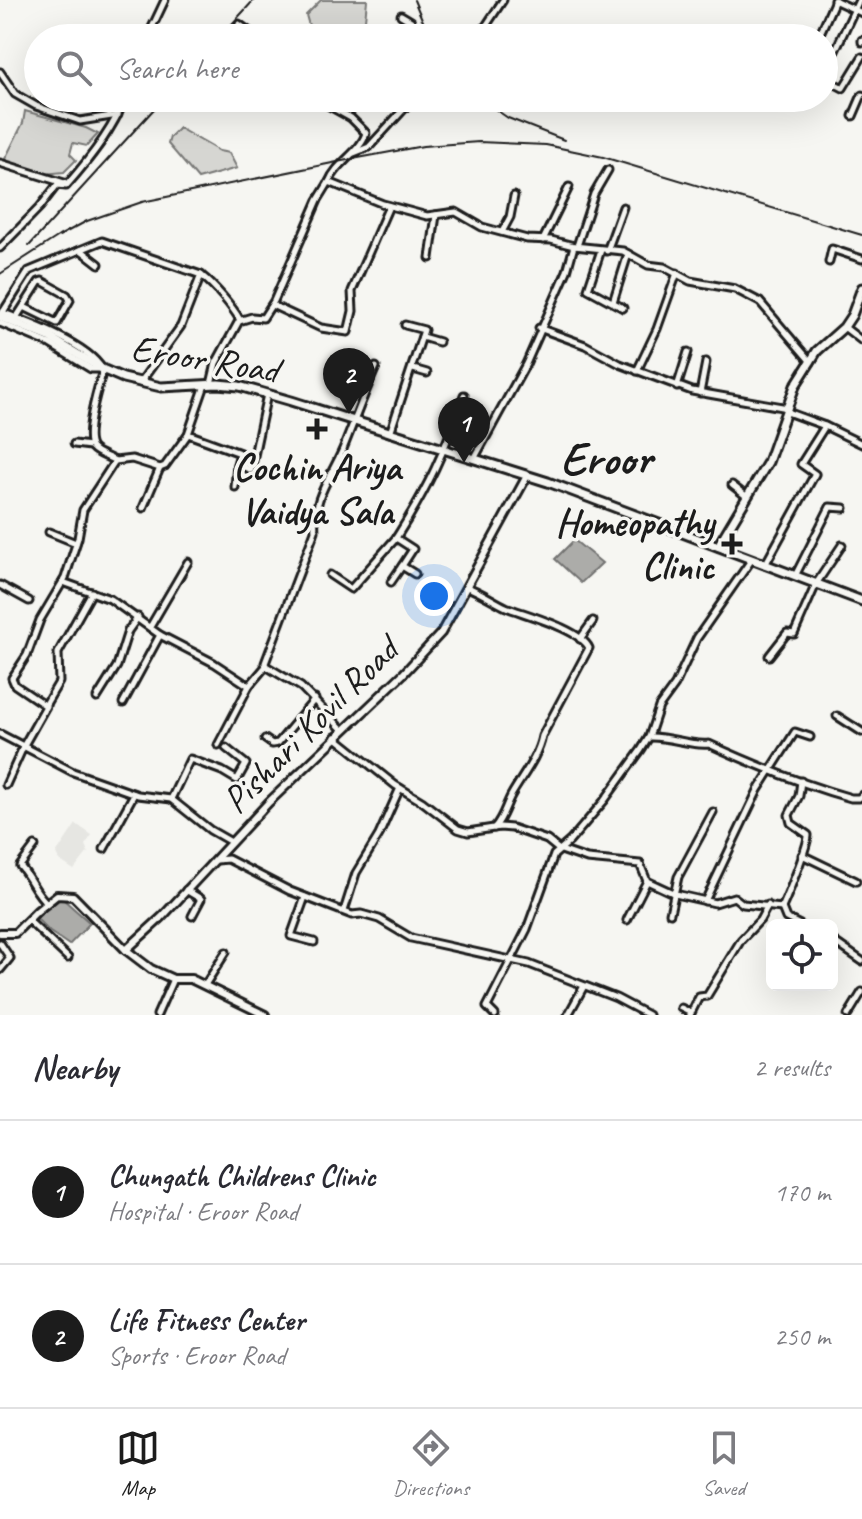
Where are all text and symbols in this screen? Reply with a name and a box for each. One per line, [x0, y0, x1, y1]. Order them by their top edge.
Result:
search box [24, 24, 838, 112]
icon: search [52, 46, 96, 90]
text: Search here [116, 49, 238, 87]
street label: Eroor Road [128, 324, 287, 395]
pin: 2 [323, 348, 375, 414]
pin: 1 [438, 397, 490, 463]
marker: Cochin Ariya Vaidya Sala [306, 418, 328, 440]
district label: Eroor [561, 430, 656, 488]
place label: Cochin Ariya Vaidya Sala [233, 444, 404, 535]
place label: Homeopathy Clinic [556, 499, 717, 590]
marker: Homeopathy Clinic [721, 533, 743, 555]
your location [414, 576, 454, 616]
street label: Pishari Kovil Road [212, 623, 412, 823]
map controls [766, 919, 838, 991]
button: locate [766, 919, 838, 991]
text: Nearby [32, 1046, 118, 1089]
text: 2 results [754, 1051, 830, 1084]
text: Chungath Childrens Clinic [108, 1157, 375, 1195]
text: 1 [52, 1176, 64, 1209]
text: 170 m [774, 1176, 830, 1209]
text: Hospital · Eroor Road [108, 1195, 298, 1228]
text: Life Fitness Center [108, 1301, 305, 1339]
text: 2 [52, 1320, 64, 1353]
text: 250 m [774, 1320, 830, 1353]
text: Sports · Eroor Road [108, 1339, 286, 1372]
tab: Map [116, 1426, 160, 1502]
tab: Directions [393, 1426, 469, 1502]
tab: Saved [702, 1426, 746, 1502]

